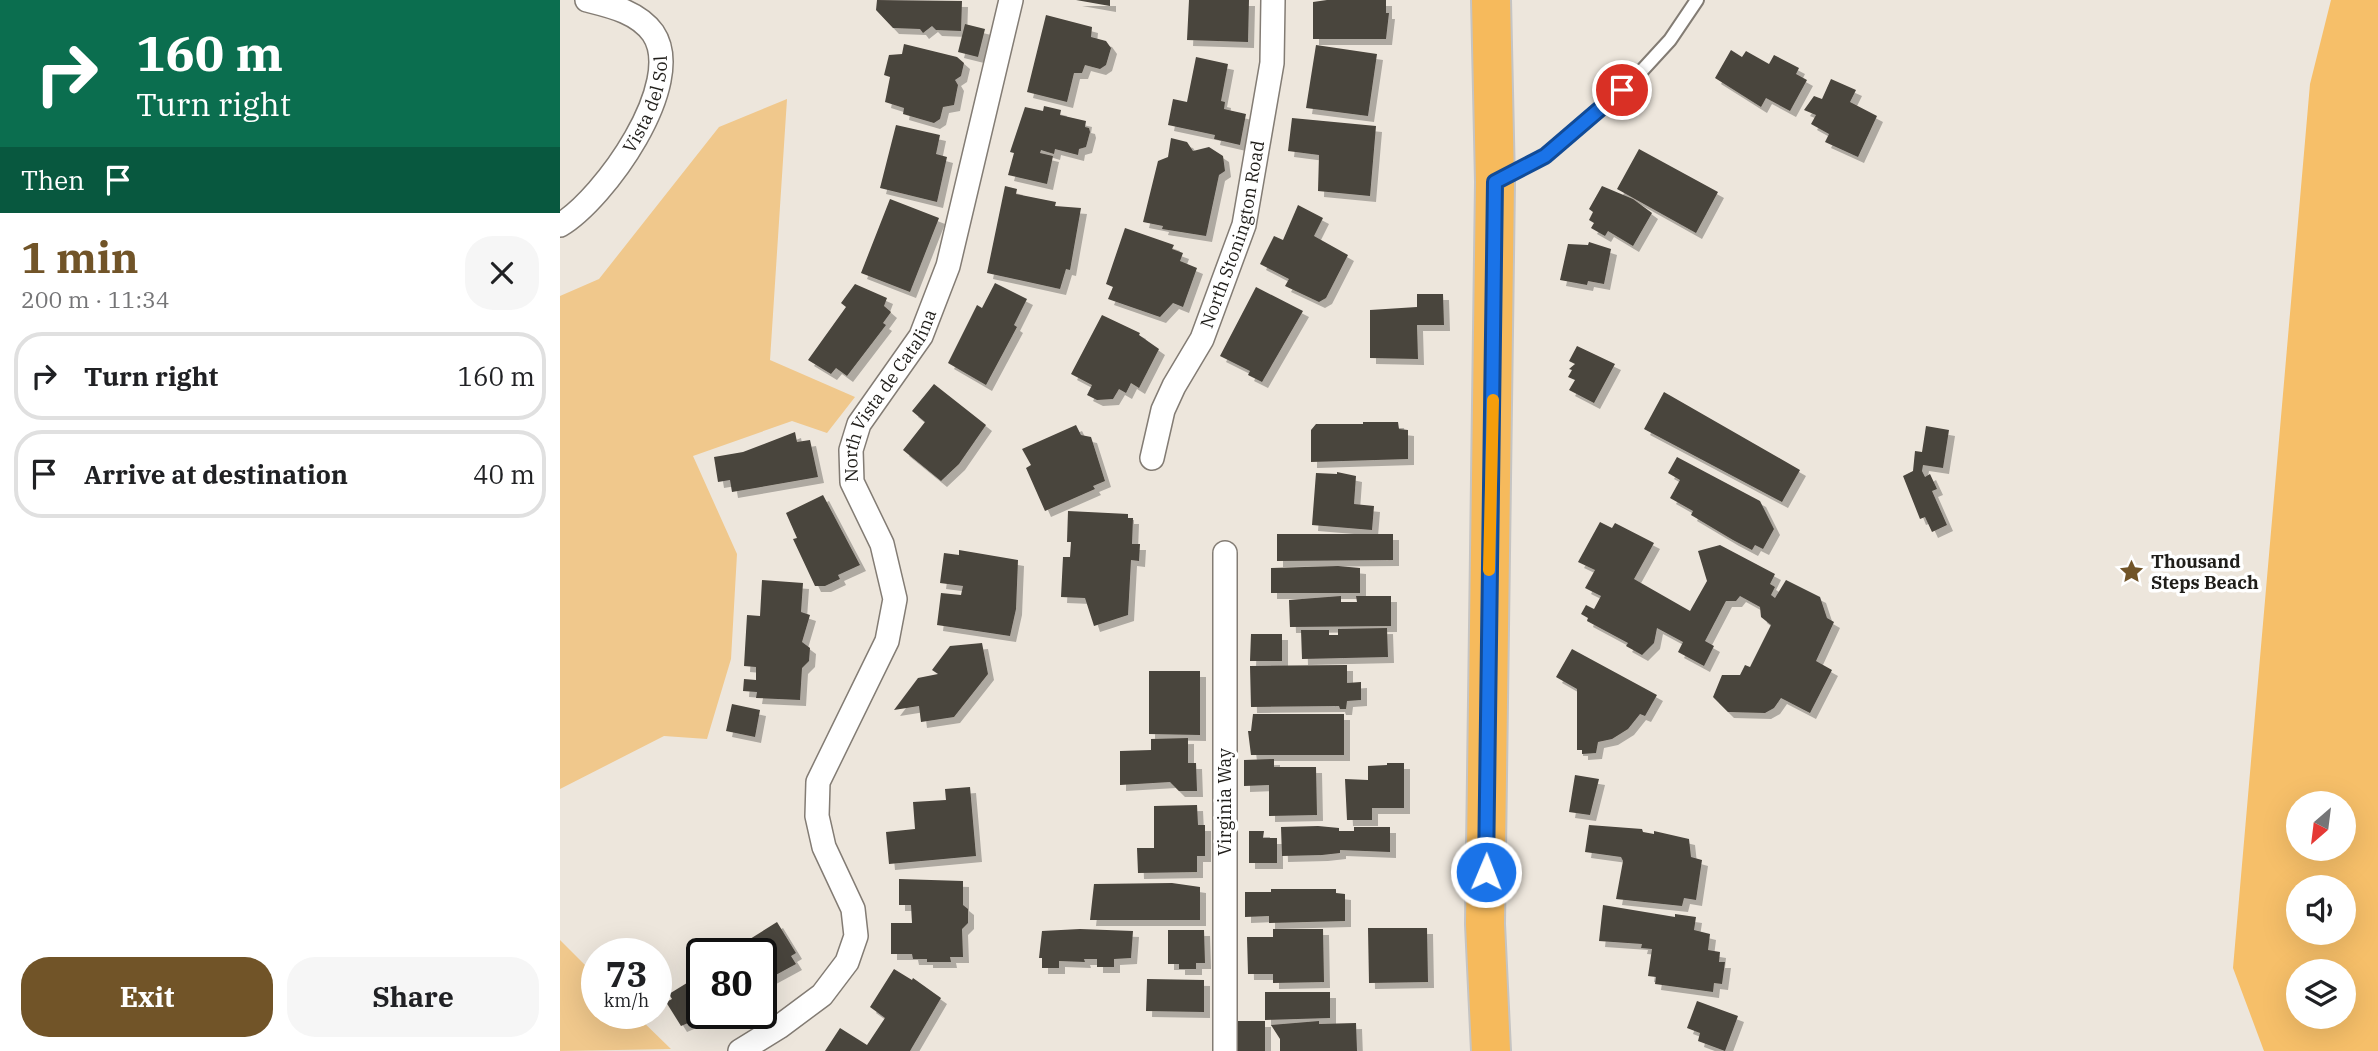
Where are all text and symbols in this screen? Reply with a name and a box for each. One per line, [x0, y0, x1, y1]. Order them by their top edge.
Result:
text: 160 m [136, 21, 283, 84]
icon: right [21, 28, 112, 119]
street label: Vista del Sol [617, 55, 672, 157]
pin [1592, 60, 1652, 120]
icon: arrive [1603, 71, 1641, 109]
text: Turn right [136, 83, 291, 125]
street label: North Stonington Road [1195, 139, 1269, 331]
icon: arrive [99, 161, 137, 199]
text: Then [21, 163, 85, 197]
text: 1 min [21, 230, 139, 285]
button: close [465, 236, 539, 310]
text: 200 m · 11:34 [21, 284, 170, 314]
street label: North Vista de Catalina [839, 306, 941, 483]
icon: right [25, 357, 63, 395]
text: Turn right [84, 359, 218, 393]
text: 160 m [457, 359, 535, 393]
icon: arrive [25, 455, 63, 493]
text: Arrive at destination [84, 457, 348, 491]
text: 40 m [473, 457, 535, 491]
place label: Thousand Steps Beach [2151, 550, 2259, 594]
place icon: Thousand Steps Beach [2117, 558, 2145, 586]
street label: Virginia Way [1213, 748, 1236, 856]
north arrow [2286, 791, 2356, 861]
map controls [2286, 791, 2356, 1029]
position arrow [1449, 835, 1523, 909]
button: sound [2286, 875, 2356, 945]
speed limit sign: 80 [686, 938, 777, 1029]
text: 73 [605, 951, 648, 997]
button: Exit [21, 957, 273, 1037]
button: Share [287, 957, 539, 1037]
button: layers [2286, 959, 2356, 1029]
text: km/h [604, 989, 649, 1012]

